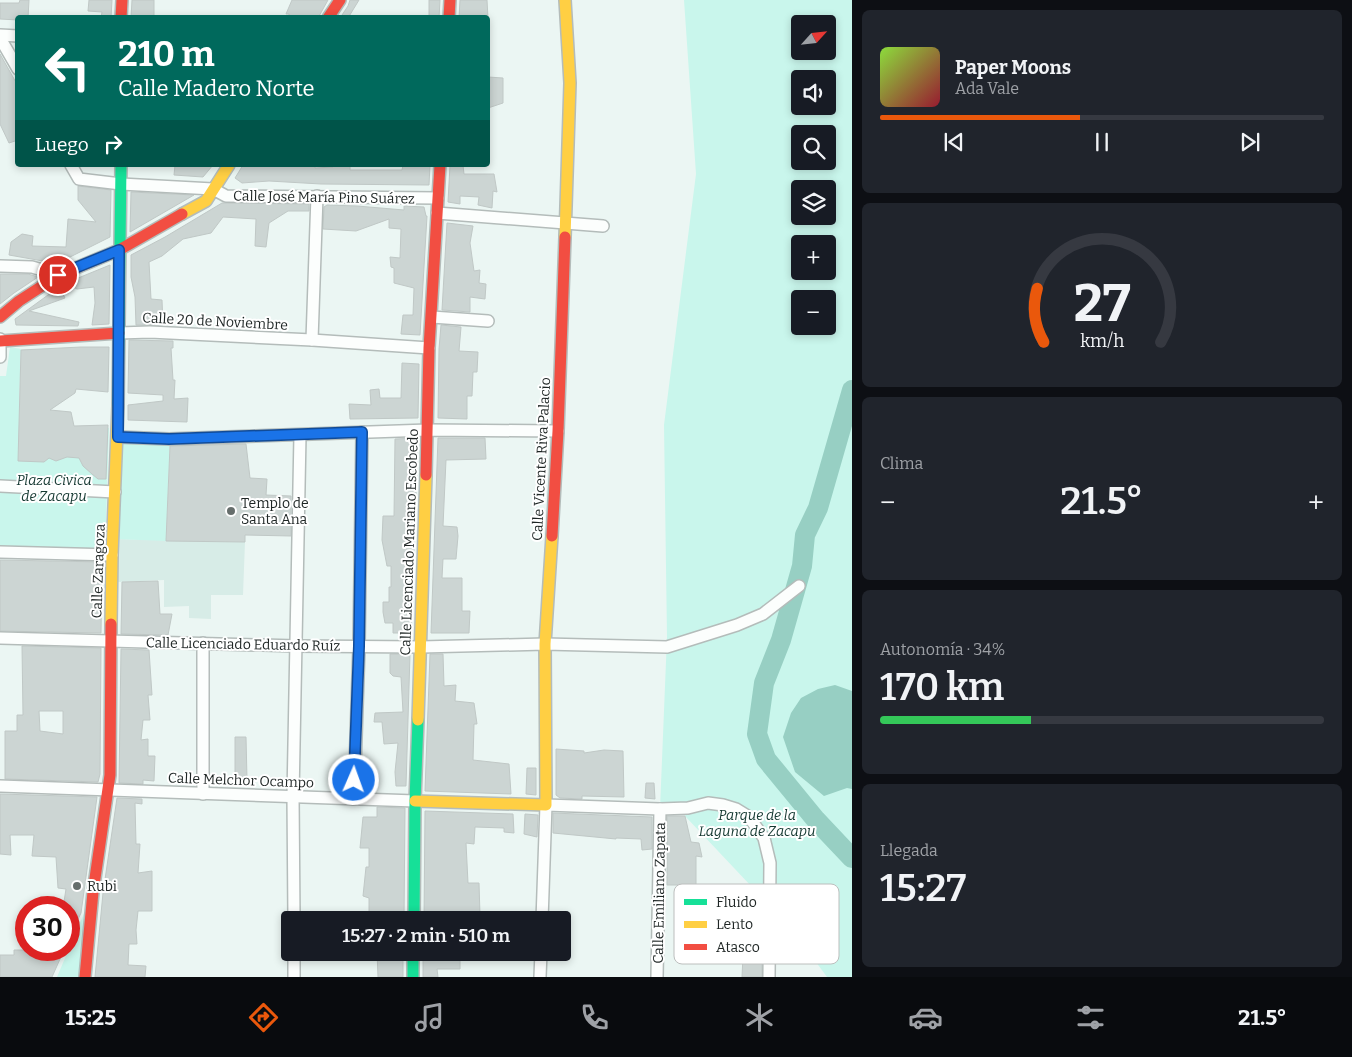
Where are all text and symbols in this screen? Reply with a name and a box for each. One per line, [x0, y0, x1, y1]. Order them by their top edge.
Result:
north arrow [791, 15, 836, 60]
map controls [791, 15, 836, 335]
text: 210 m [118, 33, 215, 75]
icon: left [35, 35, 100, 100]
text: Paper Moons [955, 56, 1071, 79]
button: sound [791, 70, 836, 115]
text: Calle Madero Norte [118, 75, 315, 102]
text: Ada Vale [955, 79, 1019, 98]
button: search [791, 125, 836, 170]
icon: previous [940, 128, 968, 156]
icon: pause [1088, 128, 1116, 156]
icon: next [1236, 128, 1264, 156]
icon: right [99, 130, 127, 158]
text: Luego [35, 133, 89, 156]
button: layers [791, 180, 836, 225]
street label: Calle José María Pino Suárez [233, 187, 415, 208]
button: + [791, 235, 836, 280]
pin [37, 254, 79, 296]
icon: arrive [44, 261, 72, 289]
text: 27 [1074, 272, 1131, 335]
button: − [791, 290, 836, 335]
street label: Calle 20 de Noviembre [142, 309, 288, 334]
text: km/h [1080, 330, 1124, 352]
street label: Calle Vicente Riva Palacio [529, 377, 554, 541]
street label: Calle Licenciado Mariano Escobedo [397, 428, 422, 656]
text: Clima [880, 454, 923, 473]
park label: Plaza Civica de Zacapu [16, 472, 92, 505]
text: 21.5° [1060, 478, 1143, 524]
text: − [880, 486, 895, 519]
text: + [1308, 486, 1324, 519]
place label: Templo de Santa Ana [241, 495, 309, 528]
marker: Templo de Santa Ana [225, 505, 237, 517]
street label: Calle Zaragoza [88, 523, 109, 619]
street label: Calle Licenciado Eduardo Ruíz [146, 634, 341, 655]
text: Autonomía · 34% [880, 640, 1005, 659]
text: 170 km [880, 664, 1004, 710]
position arrow [327, 753, 379, 805]
street label: Calle Melchor Ocampo [168, 769, 314, 792]
park label: Parque de la Laguna de Zacapu [699, 807, 815, 840]
street label: Calle Emiliano Zapata [650, 822, 669, 964]
text: Llegada [880, 841, 938, 860]
text: 15:27 [880, 865, 966, 911]
place label: Rubi [87, 878, 117, 895]
marker: Rubi [71, 880, 83, 892]
legend [674, 884, 839, 964]
text: Fluido [716, 894, 757, 911]
speed limit sign: 30 [15, 896, 80, 961]
text: Lento [716, 916, 753, 933]
text: 15:27 · 2 min · 510 m [342, 924, 510, 947]
text: Atasco [716, 939, 760, 956]
icon: directions [246, 1000, 281, 1035]
icon: music [412, 1000, 447, 1035]
icon: phone [577, 1000, 612, 1035]
icon: climate [742, 1000, 777, 1035]
icon: car [908, 1000, 943, 1035]
icon: filters [1073, 1000, 1108, 1035]
text: 15:25 [65, 1004, 116, 1031]
text: 21.5° [1238, 1004, 1287, 1031]

